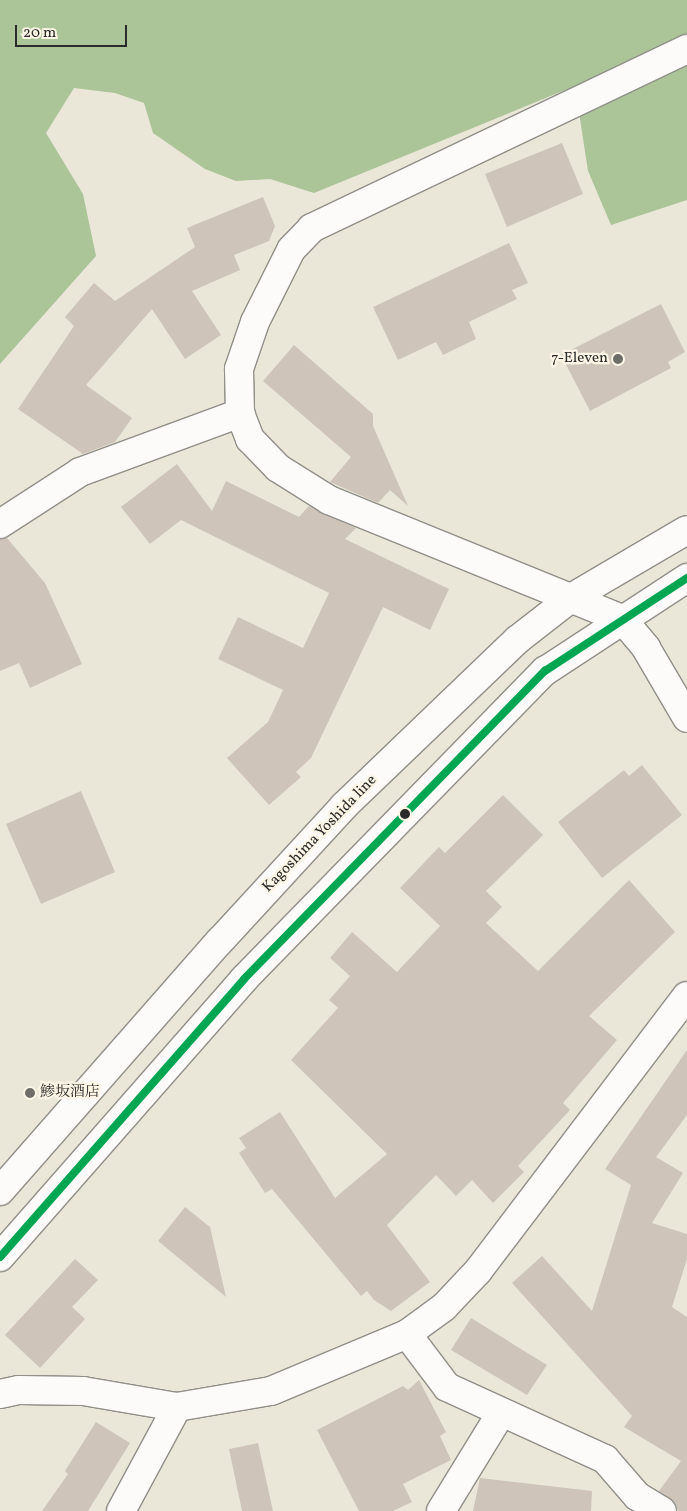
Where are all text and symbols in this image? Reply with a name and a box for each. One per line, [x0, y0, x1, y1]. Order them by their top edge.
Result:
scale bar [18, 15, 130, 47]
text: 20 m [23, 23, 56, 44]
place label: 7-Eleven [551, 350, 608, 368]
marker: 7-Eleven [612, 353, 624, 365]
street label: Kagoshima Yoshida line [259, 771, 381, 897]
unlabelled marker [400, 809, 410, 819]
place label: 鯵坂酒店 [40, 1084, 100, 1102]
marker: 鯵坂酒店 [24, 1087, 36, 1099]

